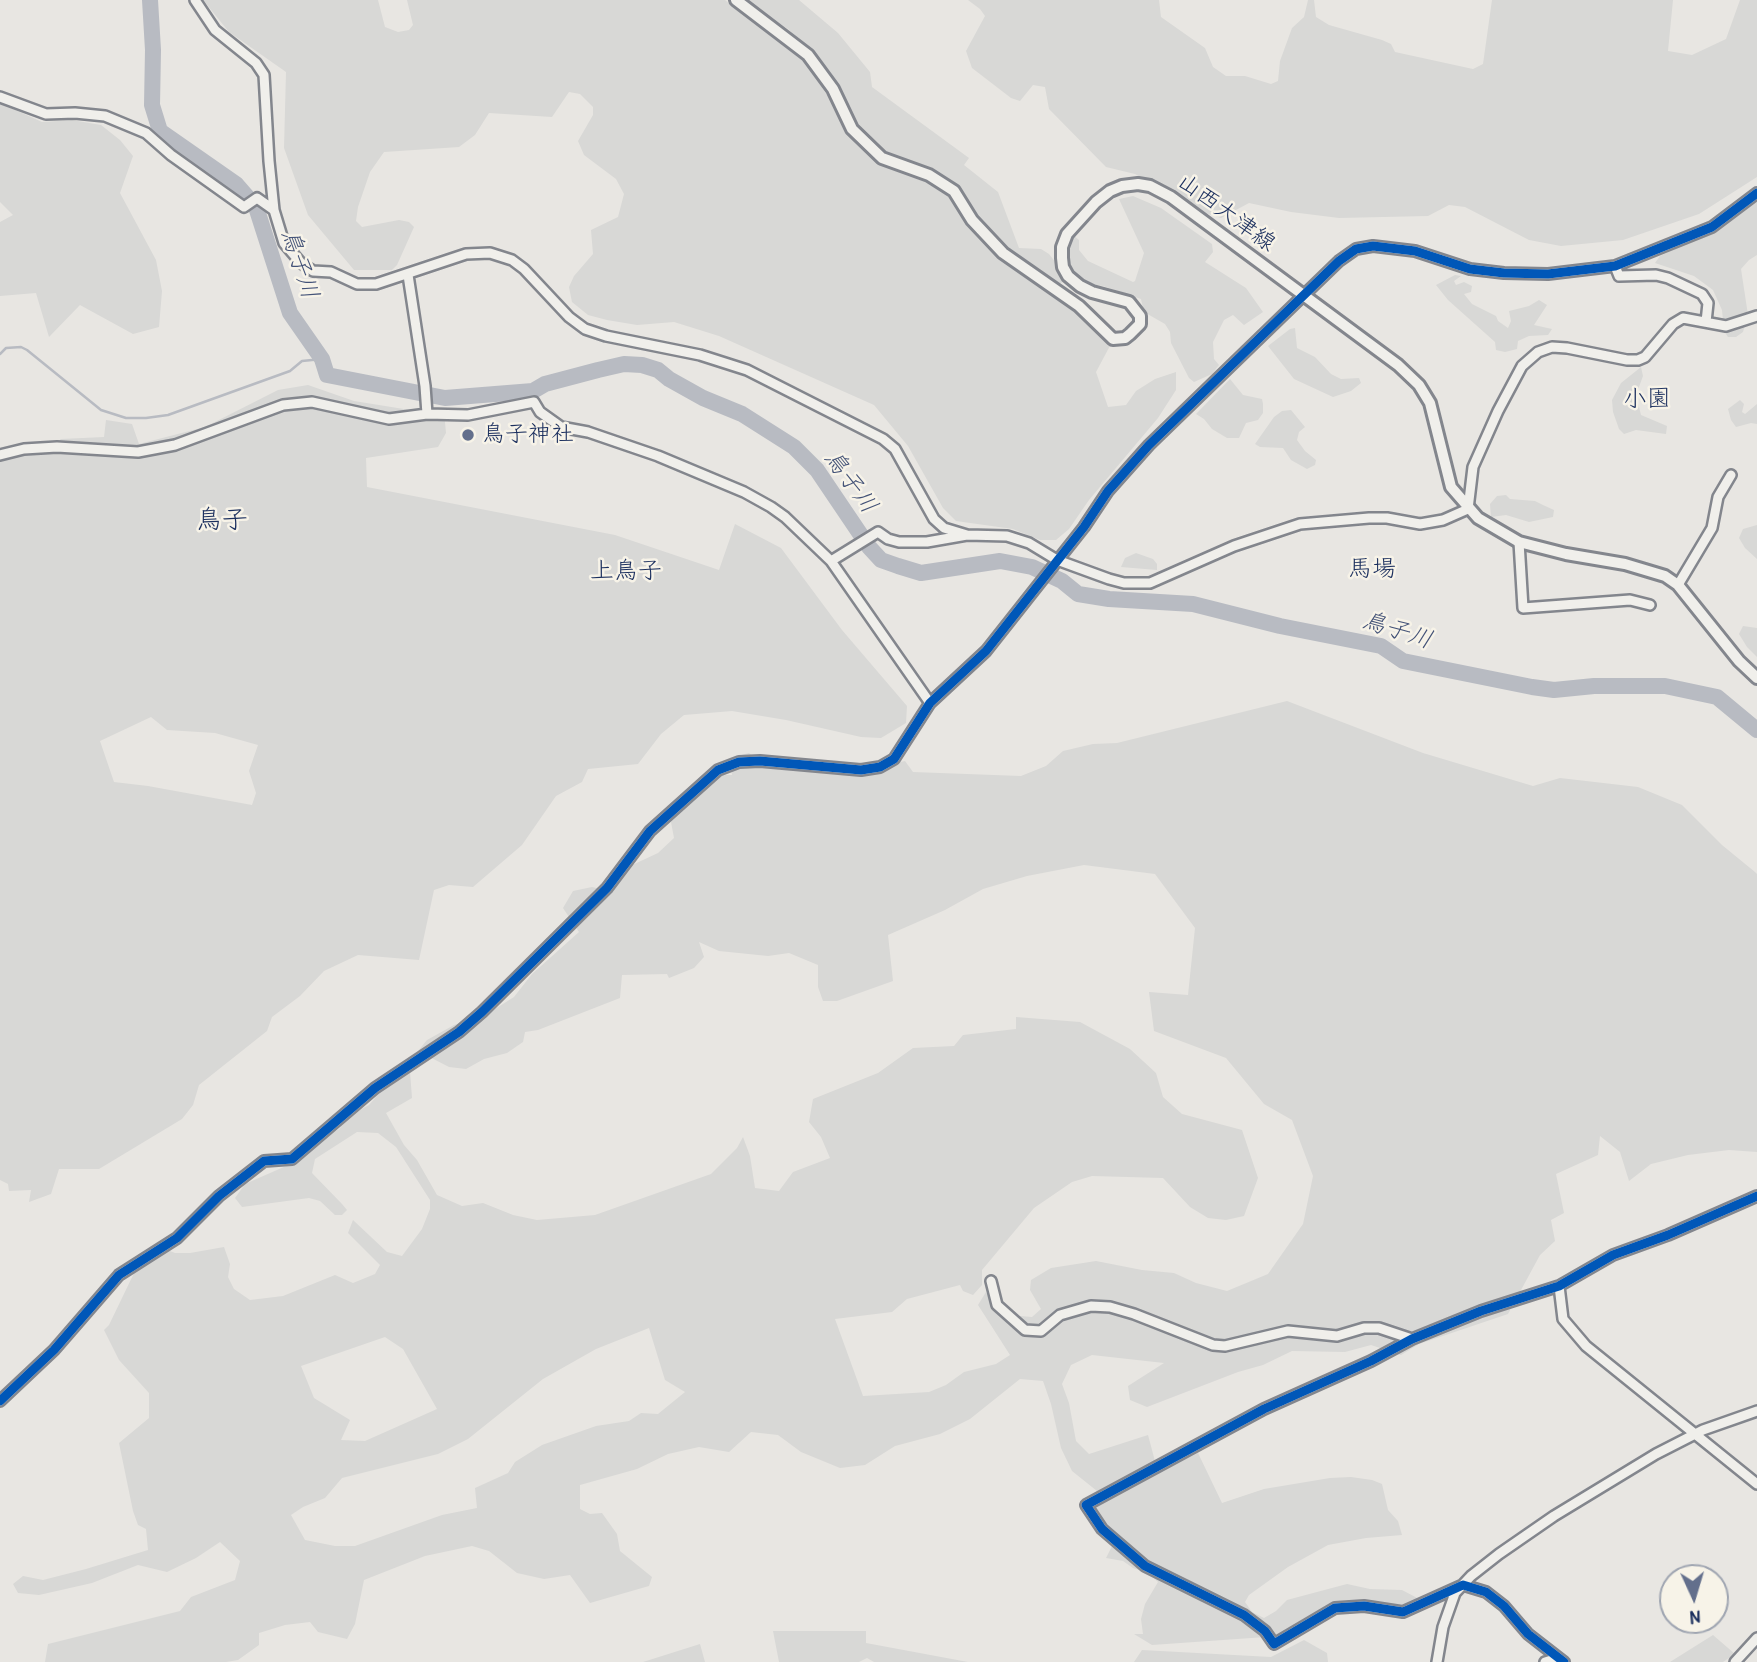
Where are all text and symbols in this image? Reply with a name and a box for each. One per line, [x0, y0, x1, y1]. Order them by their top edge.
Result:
street label: 山西大津線 [1171, 168, 1281, 258]
water label: 鳥子川 [274, 225, 324, 303]
district label: 小園 [1623, 386, 1671, 414]
place label: 鳥子神社 [482, 421, 574, 449]
marker: 鳥子神社 [460, 427, 476, 443]
water label: 鳥子川 [817, 444, 883, 520]
district label: 鳥子 [196, 505, 248, 537]
district label: 馬場 [1348, 556, 1396, 584]
district label: 上鳥子 [590, 558, 662, 586]
water label: 鳥子川 [1358, 606, 1436, 656]
north arrow [1659, 1564, 1729, 1634]
text: N [1689, 1605, 1701, 1631]

